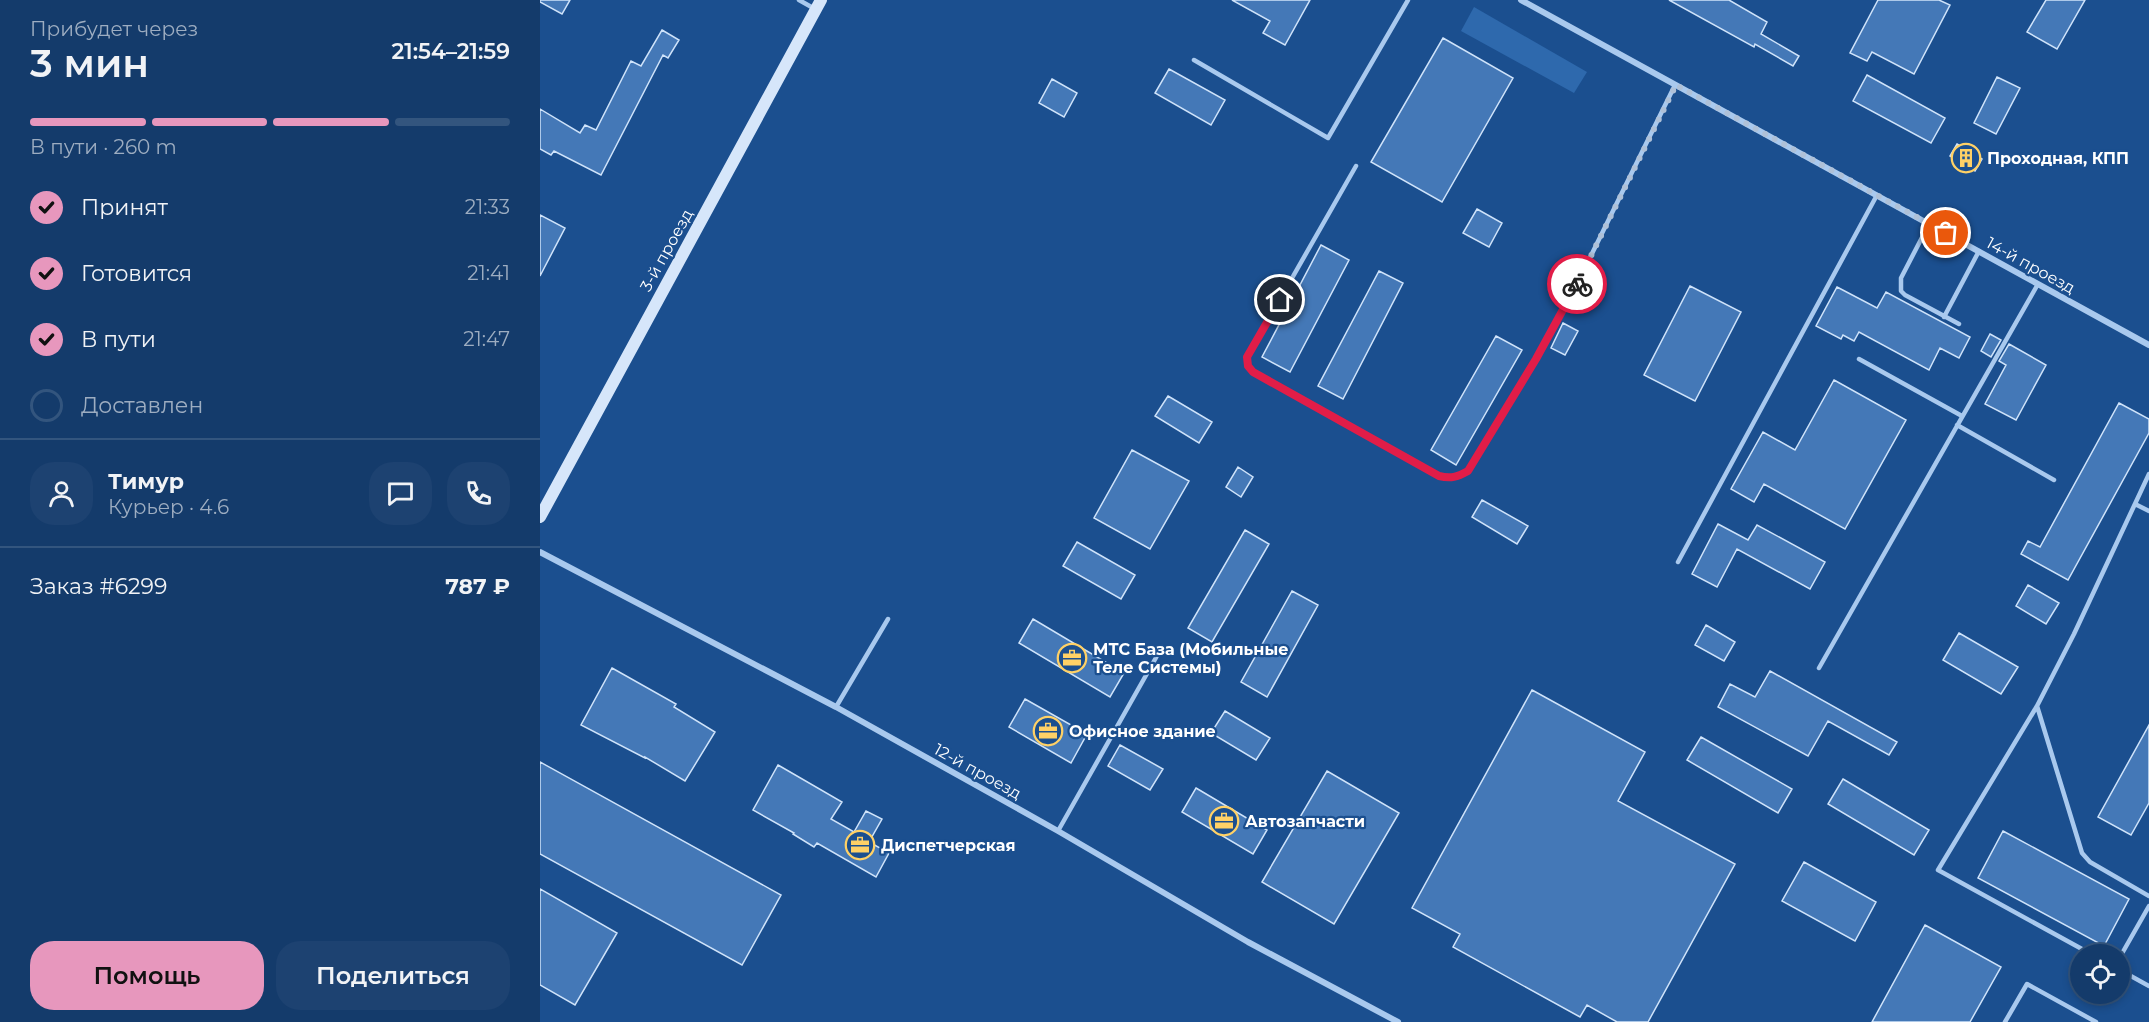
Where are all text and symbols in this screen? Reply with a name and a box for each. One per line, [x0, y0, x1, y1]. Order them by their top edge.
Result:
text: Прибудет через [30, 17, 198, 41]
text: 21:54–21:59 [392, 38, 510, 65]
text: 3 мин [30, 39, 149, 87]
text: В пути · 260 m [30, 135, 177, 159]
building icon: Проходная, КПП [1950, 142, 1982, 174]
place label: Проходная, КПП [1987, 149, 2129, 168]
icon: check [30, 191, 63, 224]
text: Принят [81, 194, 168, 221]
text: 21:33 [465, 195, 510, 219]
street label: 3-й проезд [636, 206, 697, 295]
pin [1920, 207, 1971, 258]
icon: bag [1929, 216, 1962, 249]
street label: 14-й проезд [1983, 233, 2078, 298]
courier [1547, 254, 1607, 314]
icon: check [30, 257, 63, 290]
text: Готовится [81, 260, 192, 287]
text: 21:41 [467, 261, 510, 285]
icon: bike [1561, 268, 1594, 301]
pin [1254, 274, 1305, 325]
icon: home [1263, 283, 1296, 316]
icon: check [30, 323, 63, 356]
text: В пути [81, 326, 156, 353]
text: 21:47 [463, 327, 510, 351]
text: Доставлен [81, 392, 203, 419]
button: person [30, 462, 93, 525]
button: chat [369, 462, 432, 525]
button: phone [447, 462, 510, 525]
text: Тимур [108, 468, 184, 495]
text: Курьер · 4.6 [108, 495, 229, 519]
text: Заказ #6299 [30, 573, 167, 600]
text: 787 ₽ [445, 573, 510, 600]
place label: МТС База (Мобильные Теле Системы) [1093, 640, 1288, 677]
office icon: МТС База (Мобильные Теле Системы) [1056, 642, 1088, 674]
office icon: Офисное здание [1032, 715, 1064, 747]
place label: Офисное здание [1069, 722, 1216, 741]
street label: 12-й проезд [931, 740, 1025, 803]
office icon: Автозапчасти [1208, 805, 1240, 837]
place label: Автозапчасти [1245, 812, 1365, 831]
office icon: Диспетчерская [844, 829, 876, 861]
place label: Диспетчерская [881, 836, 1015, 855]
button: Помощь [30, 941, 264, 1010]
button: Поделиться [276, 941, 510, 1010]
map controls [2070, 944, 2130, 1004]
button: locate [2070, 944, 2130, 1004]

